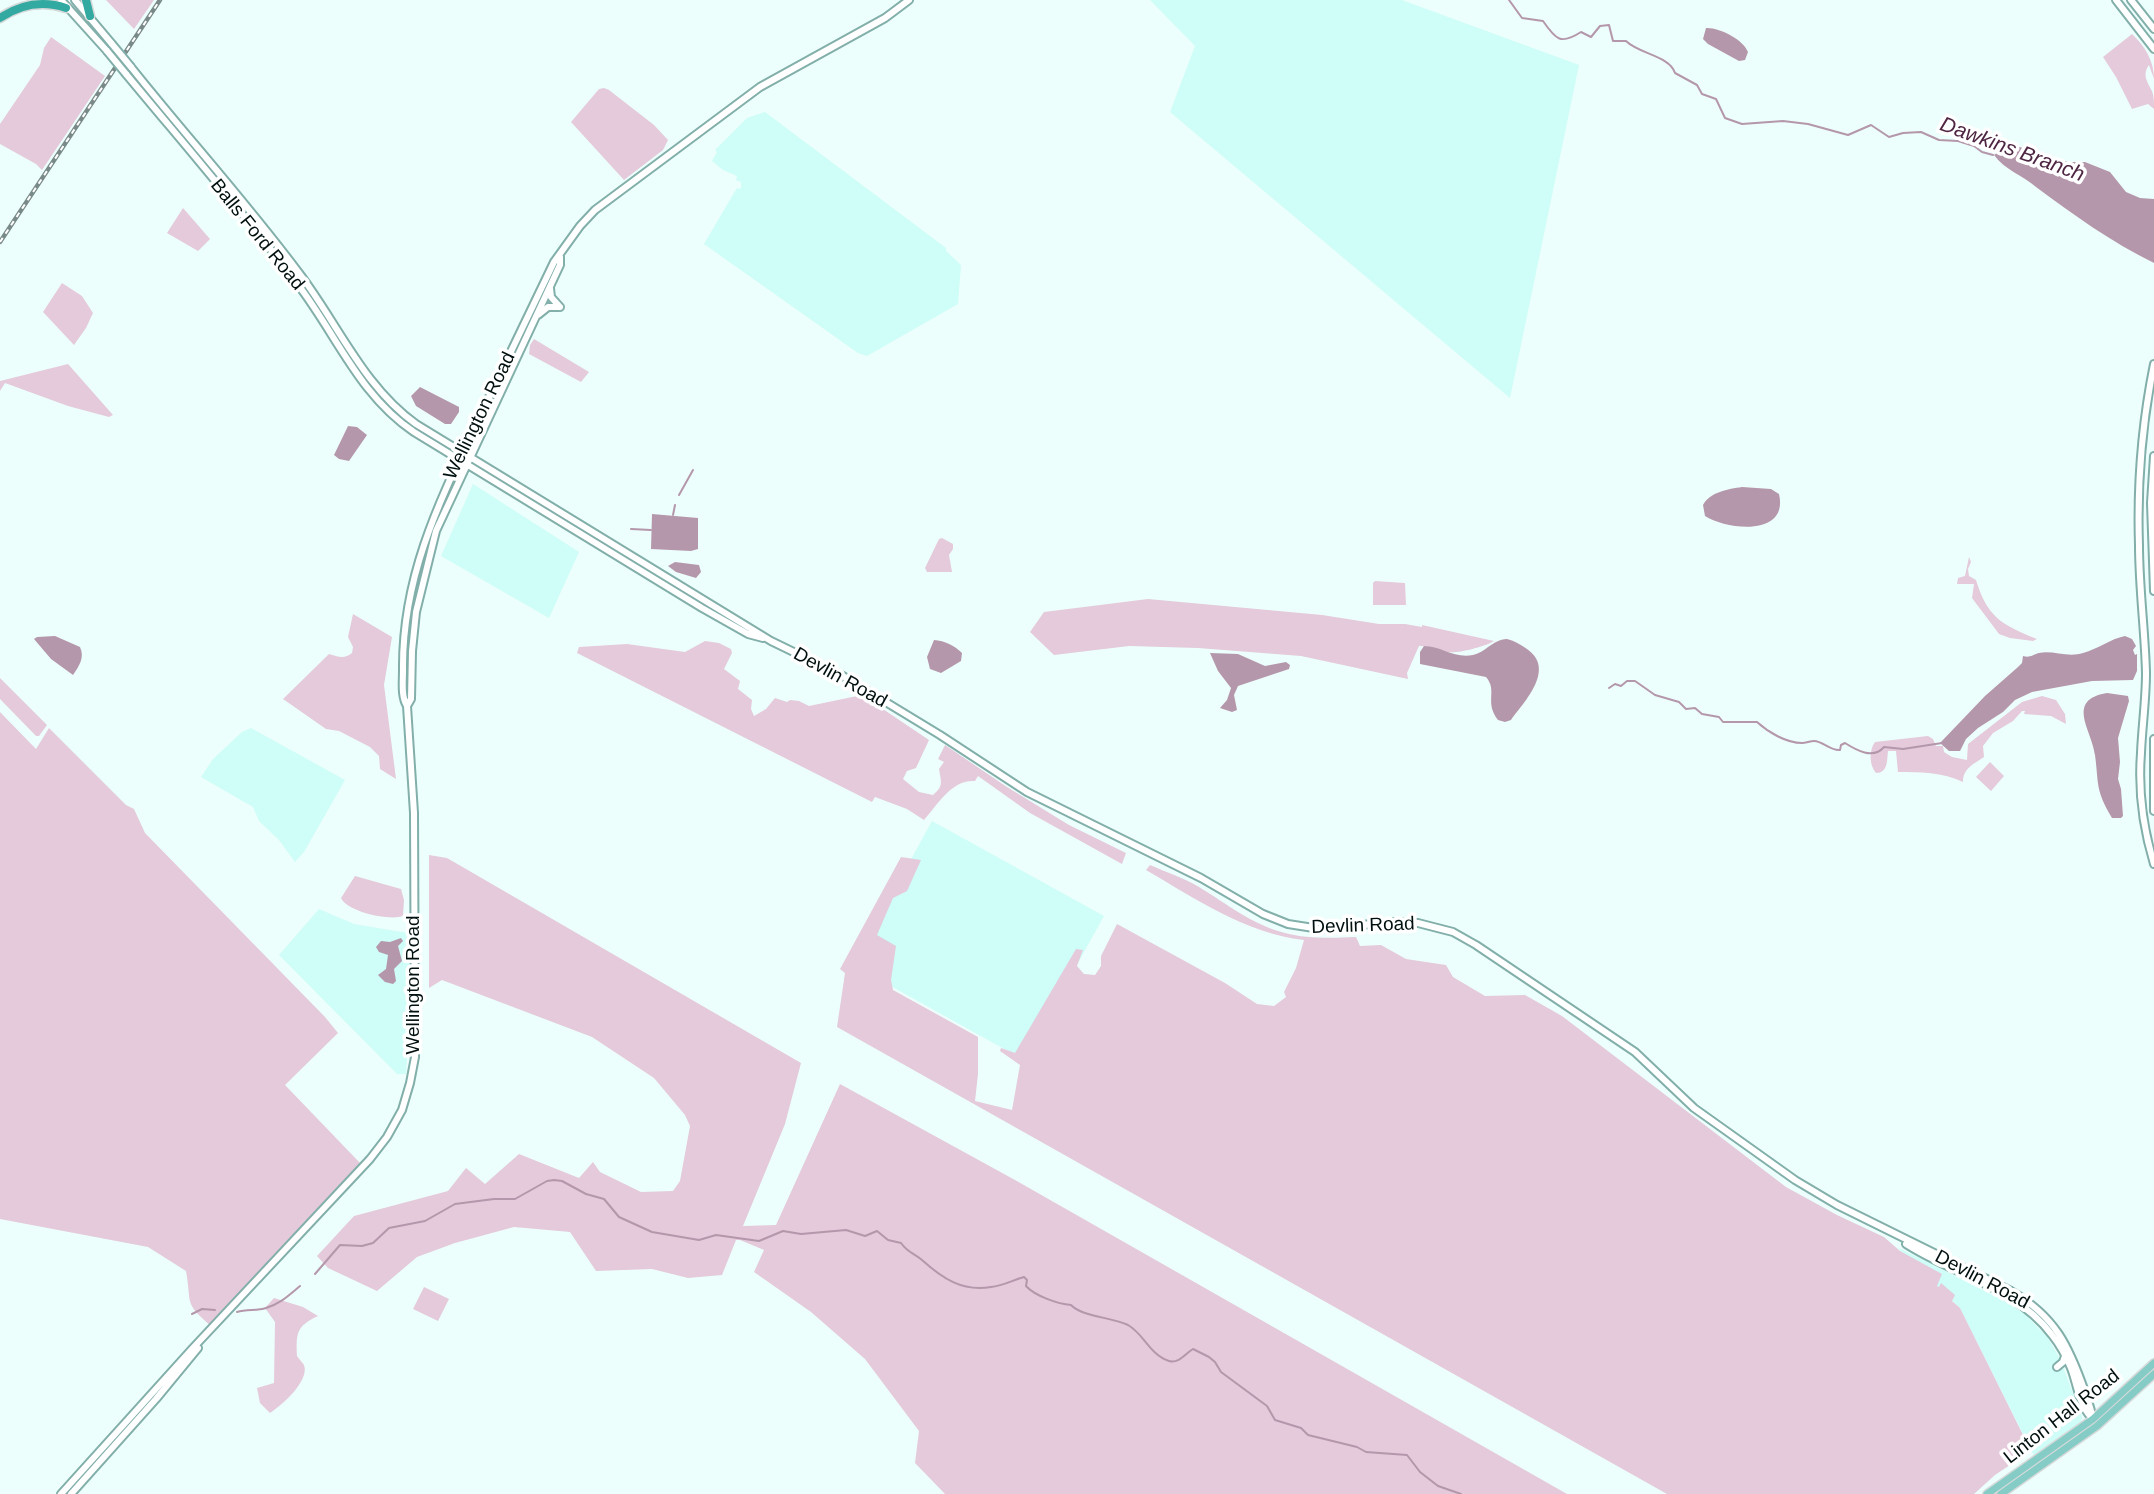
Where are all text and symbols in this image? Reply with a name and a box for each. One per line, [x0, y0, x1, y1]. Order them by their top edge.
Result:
water label: Dawkins Branch [1936, 112, 2088, 188]
street label: Balls Ford Road [205, 175, 309, 295]
street label: Wellington Road [439, 349, 521, 483]
street label: Devlin Road [789, 643, 891, 713]
street label: Devlin Road [1311, 913, 1415, 939]
street label: Wellington Road [403, 915, 425, 1055]
street label: Devlin Road [1931, 1246, 2033, 1314]
street label: Linton Hall Road [2000, 1365, 2124, 1469]

